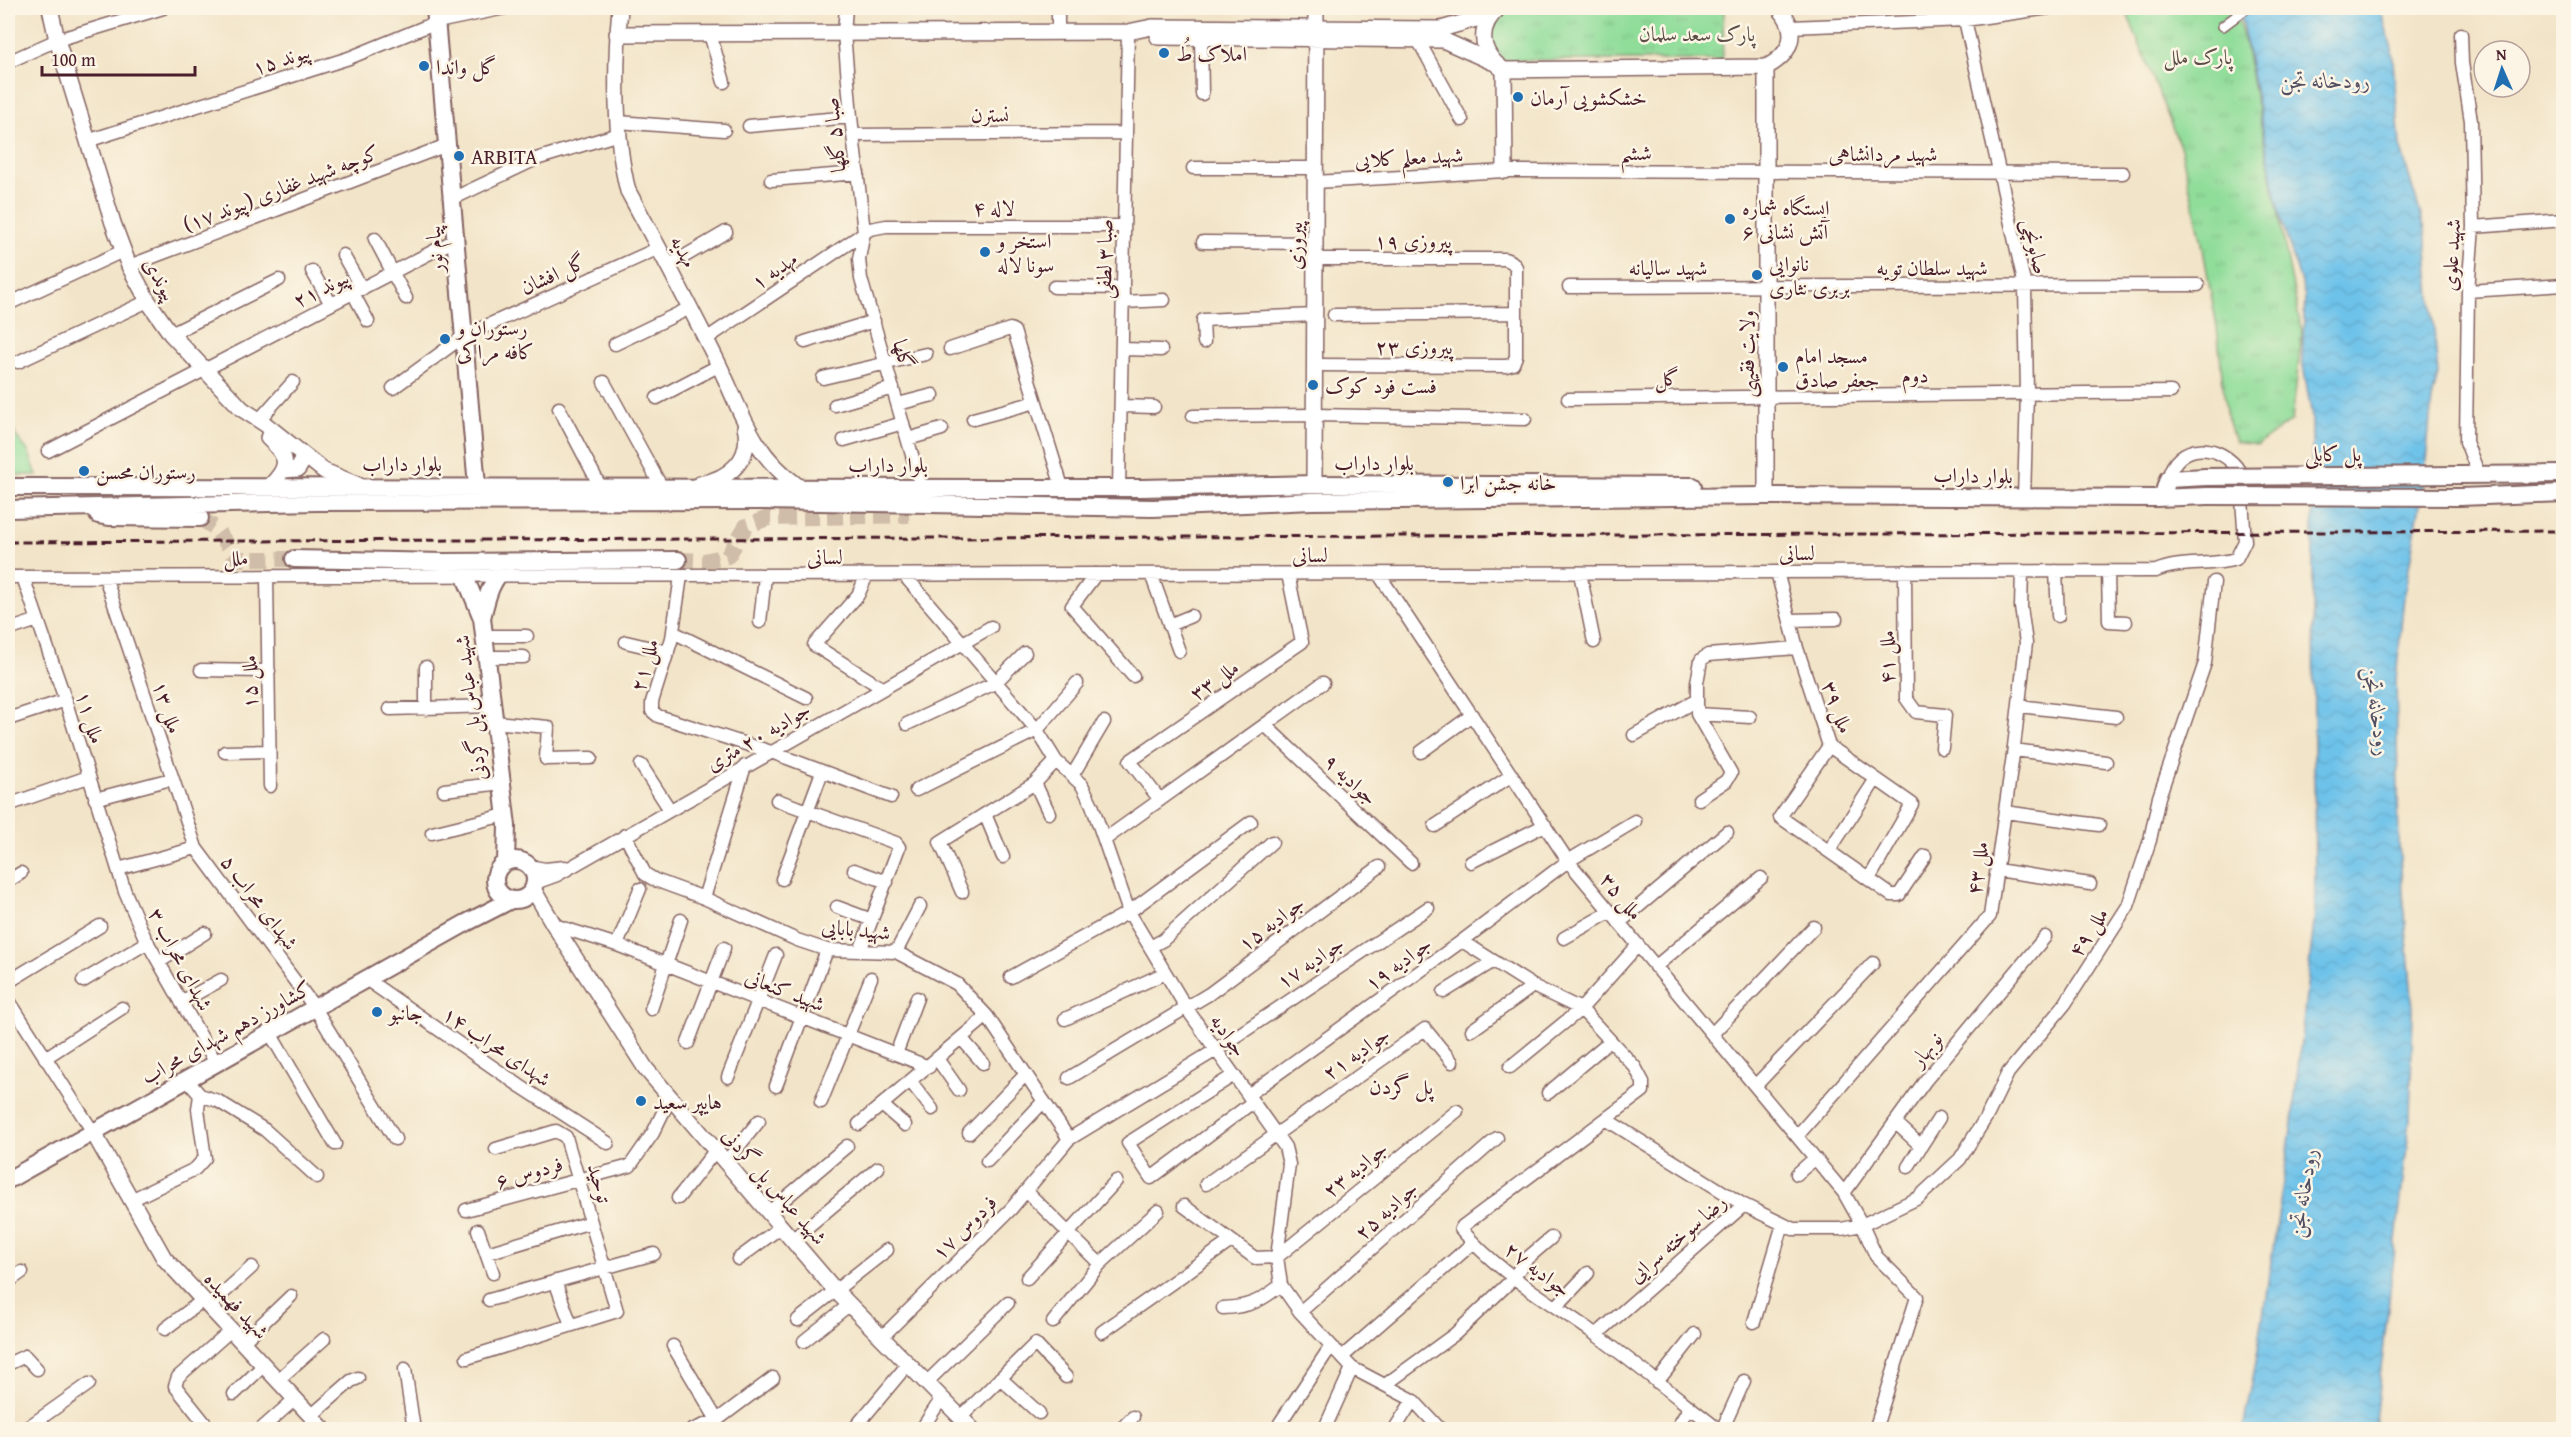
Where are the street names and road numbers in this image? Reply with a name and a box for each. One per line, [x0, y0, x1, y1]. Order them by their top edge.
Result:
street label: پیوند ۱۵ [248, 35, 314, 83]
street label: صبا ۵ گلها [815, 96, 853, 174]
street label: نسترن [971, 99, 1009, 130]
street label: کوچه شهید غفاری (پیوند ۱۷) [178, 136, 384, 240]
street label: ششم [1620, 137, 1652, 174]
street label: شهید مردانشاهی [1828, 138, 1938, 169]
street label: شهید معلم کلایی [1354, 139, 1464, 181]
street label: لاله ۴ [973, 192, 1015, 223]
street label: صابونچی [2015, 215, 2057, 277]
street label: شهید علوی [2434, 218, 2468, 292]
street label: صبا ۳ لطفی [1088, 219, 1120, 299]
street label: پیروزی [1279, 221, 1310, 270]
street label: پیام نور [416, 223, 455, 276]
street label: پیروزی ۱۹ [1374, 225, 1453, 256]
street label: مهدیه [663, 229, 705, 273]
street label: مهدیه ۱ [745, 243, 803, 297]
street label: گل افشان [515, 246, 591, 302]
street label: پیوندی [136, 251, 186, 307]
street label: شهید سالیانه [1629, 252, 1707, 283]
street label: شهید سلطان تویه [1876, 252, 1988, 283]
street label: پیوند ۲۱ [287, 261, 355, 315]
street label: ولایت فقیهی [1731, 310, 1762, 398]
street label: پیروزی ۲۳ [1375, 331, 1454, 362]
street label: گلها [885, 336, 923, 372]
street label: دوم [1901, 359, 1929, 394]
street label: گل [1654, 362, 1680, 394]
street label: پل کابلی [2305, 438, 2362, 470]
street label: بلوار داراب [1334, 447, 1414, 478]
street label: بلوار داراب [362, 448, 442, 479]
street label: بلوار داراب [848, 449, 928, 480]
street label: بلوار داراب [1933, 459, 2013, 491]
street label: لسانی [1779, 537, 1815, 568]
street label: لسانی [1292, 539, 1328, 570]
street label: لسانی [807, 541, 843, 572]
street label: ملل [224, 542, 248, 573]
street label: ملل ۴۱ [1871, 630, 1902, 684]
street label: شهید عباس پل گردنی [446, 633, 494, 783]
street label: ملل ۲۱ [622, 635, 666, 695]
street label: ملل ۳۳ [1183, 652, 1245, 708]
street label: ملل ۱۵ [233, 655, 265, 709]
street label: ملل ۳۹ [1814, 676, 1862, 738]
street label: ملل ۱۳ [145, 677, 191, 737]
street label: ملل ۱۱ [68, 687, 114, 747]
street label: جوادیه ۲۰ متری [700, 693, 816, 779]
street label: جوادیه ۹ [1317, 746, 1385, 812]
street label: ملل ۴۳ [1958, 839, 1996, 897]
street label: شهدای محراب ۵ [214, 848, 306, 956]
street label: ملل ۳۵ [1593, 865, 1651, 927]
street label: جوادیه ۱۵ [1231, 888, 1311, 958]
street label: ملل ۴۹ [2060, 901, 2116, 963]
street label: شهدای محراب ۳ [141, 902, 221, 1016]
street label: شهید بابایی [820, 910, 892, 948]
street label: جوادیه ۱۷ [1270, 928, 1350, 996]
street label: جوادیه ۱۹ [1358, 928, 1438, 998]
street label: شهید کنعانی [741, 961, 829, 1019]
street label: کشاورز دهم شهدای محراب [135, 972, 319, 1096]
street label: شهدای محراب ۱۴ [436, 998, 558, 1094]
street label: جوادیه [1203, 1007, 1255, 1063]
street label: جوادیه ۲۱ [1316, 1018, 1396, 1088]
street label: نوبهار [1901, 1025, 1950, 1075]
street label: شهید عباس پل گردنی [715, 1120, 835, 1252]
street label: جوادیه ۲۳ [1316, 1133, 1394, 1205]
street label: فردوس ۶ [492, 1148, 566, 1196]
street label: توحید [580, 1159, 621, 1207]
street label: جوادیه ۲۵ [1347, 1173, 1425, 1247]
street label: رضا سوخته سرایی [1621, 1186, 1733, 1290]
street label: فردوس ۱۷ [924, 1187, 1004, 1267]
street label: جوادیه ۲۷ [1498, 1234, 1578, 1304]
street label: شهید فهمیده [197, 1264, 277, 1346]

